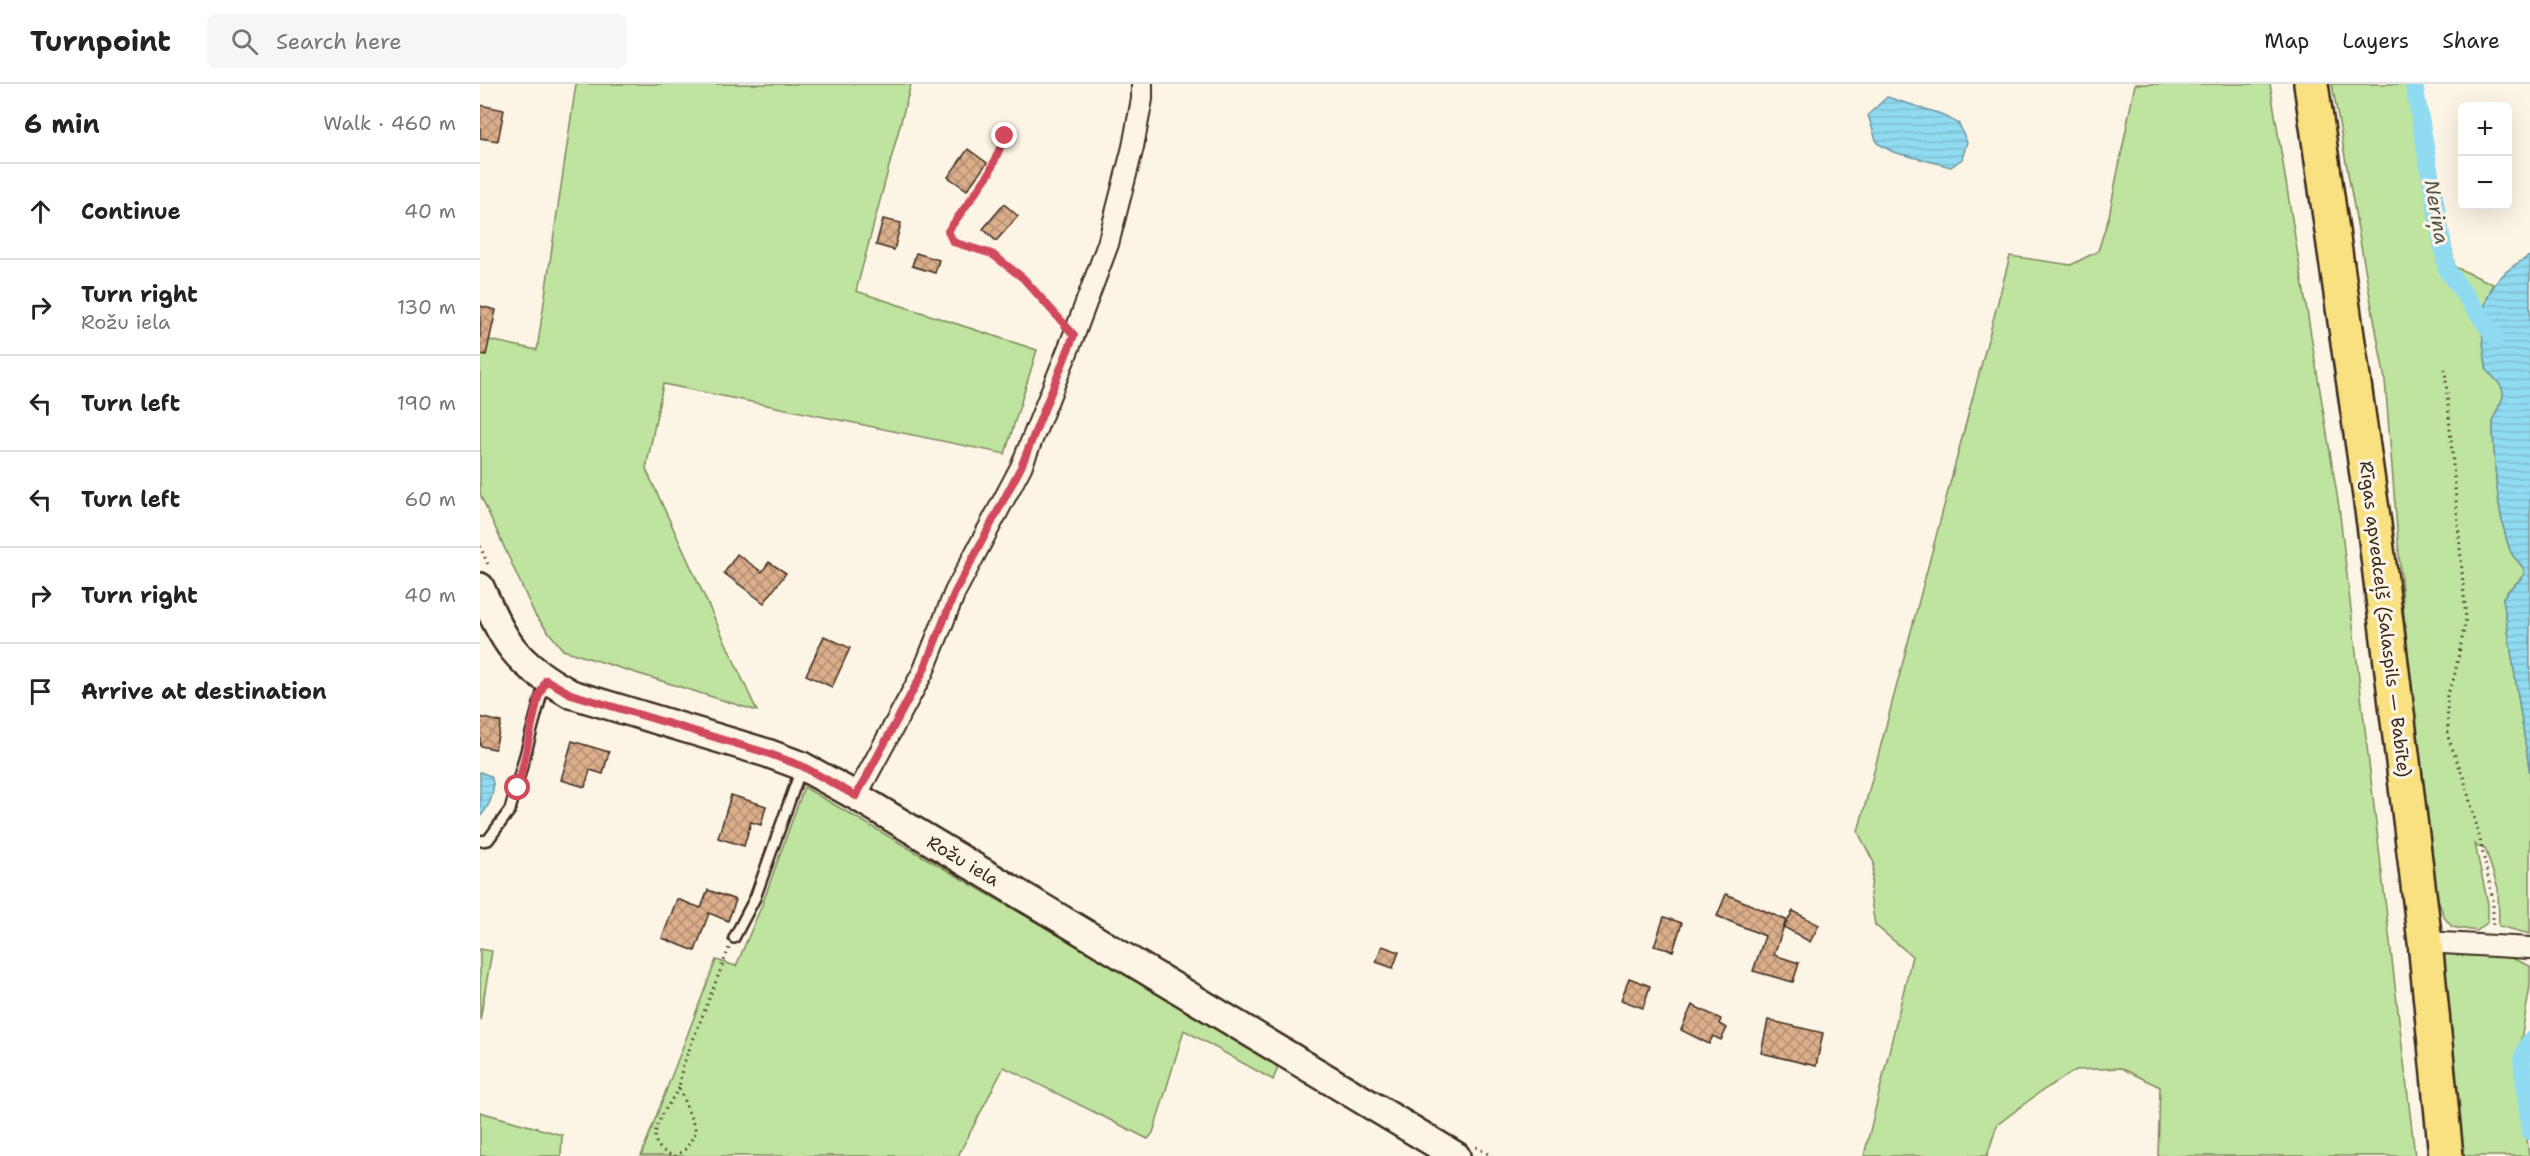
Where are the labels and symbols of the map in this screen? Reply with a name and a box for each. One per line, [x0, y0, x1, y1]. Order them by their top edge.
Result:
route end [991, 122, 1017, 148]
water label: Neriņa [2418, 178, 2455, 247]
street label: Rīgas apvedceļš (Salaspils — Babīte) [2354, 460, 2416, 778]
route start [504, 774, 530, 800]
street label: Rožu iela [922, 830, 1004, 892]

